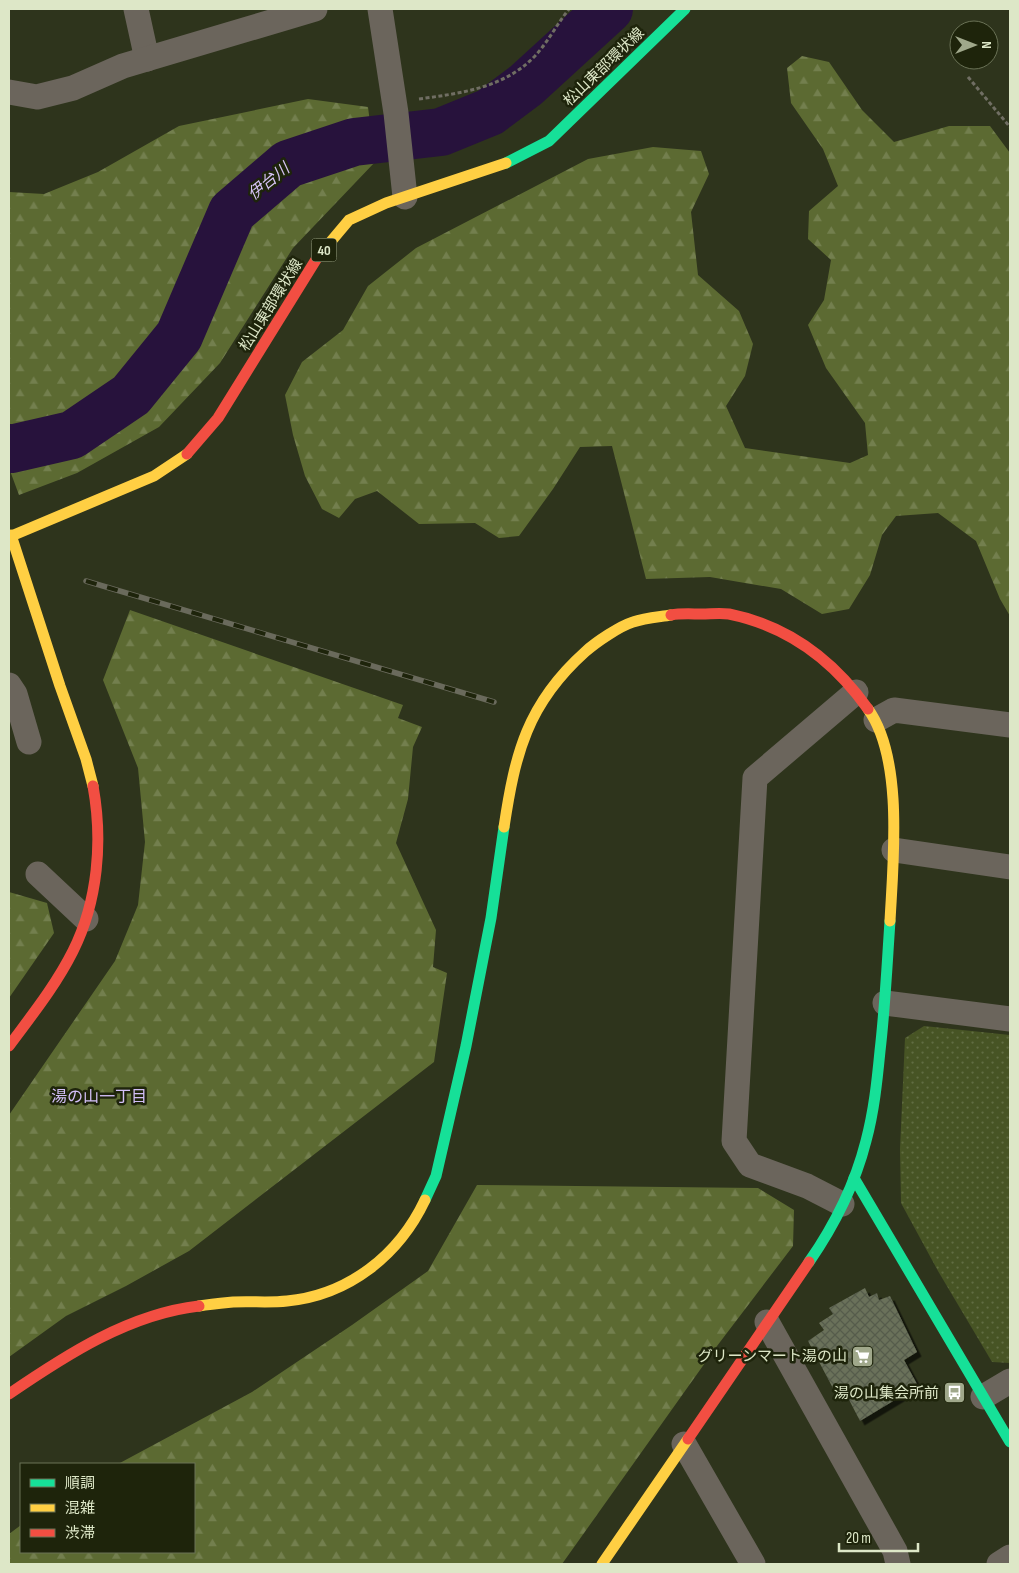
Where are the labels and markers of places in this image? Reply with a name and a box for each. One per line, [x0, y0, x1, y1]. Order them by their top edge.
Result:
supermarket icon: グリーンマート湯の山 [851, 1344, 875, 1368]
place label: グリーンマート湯の山 [698, 1347, 847, 1366]
bus stop icon: 湯の山集会所前 [943, 1381, 967, 1405]
place label: 湯の山集会所前 [834, 1384, 939, 1403]

